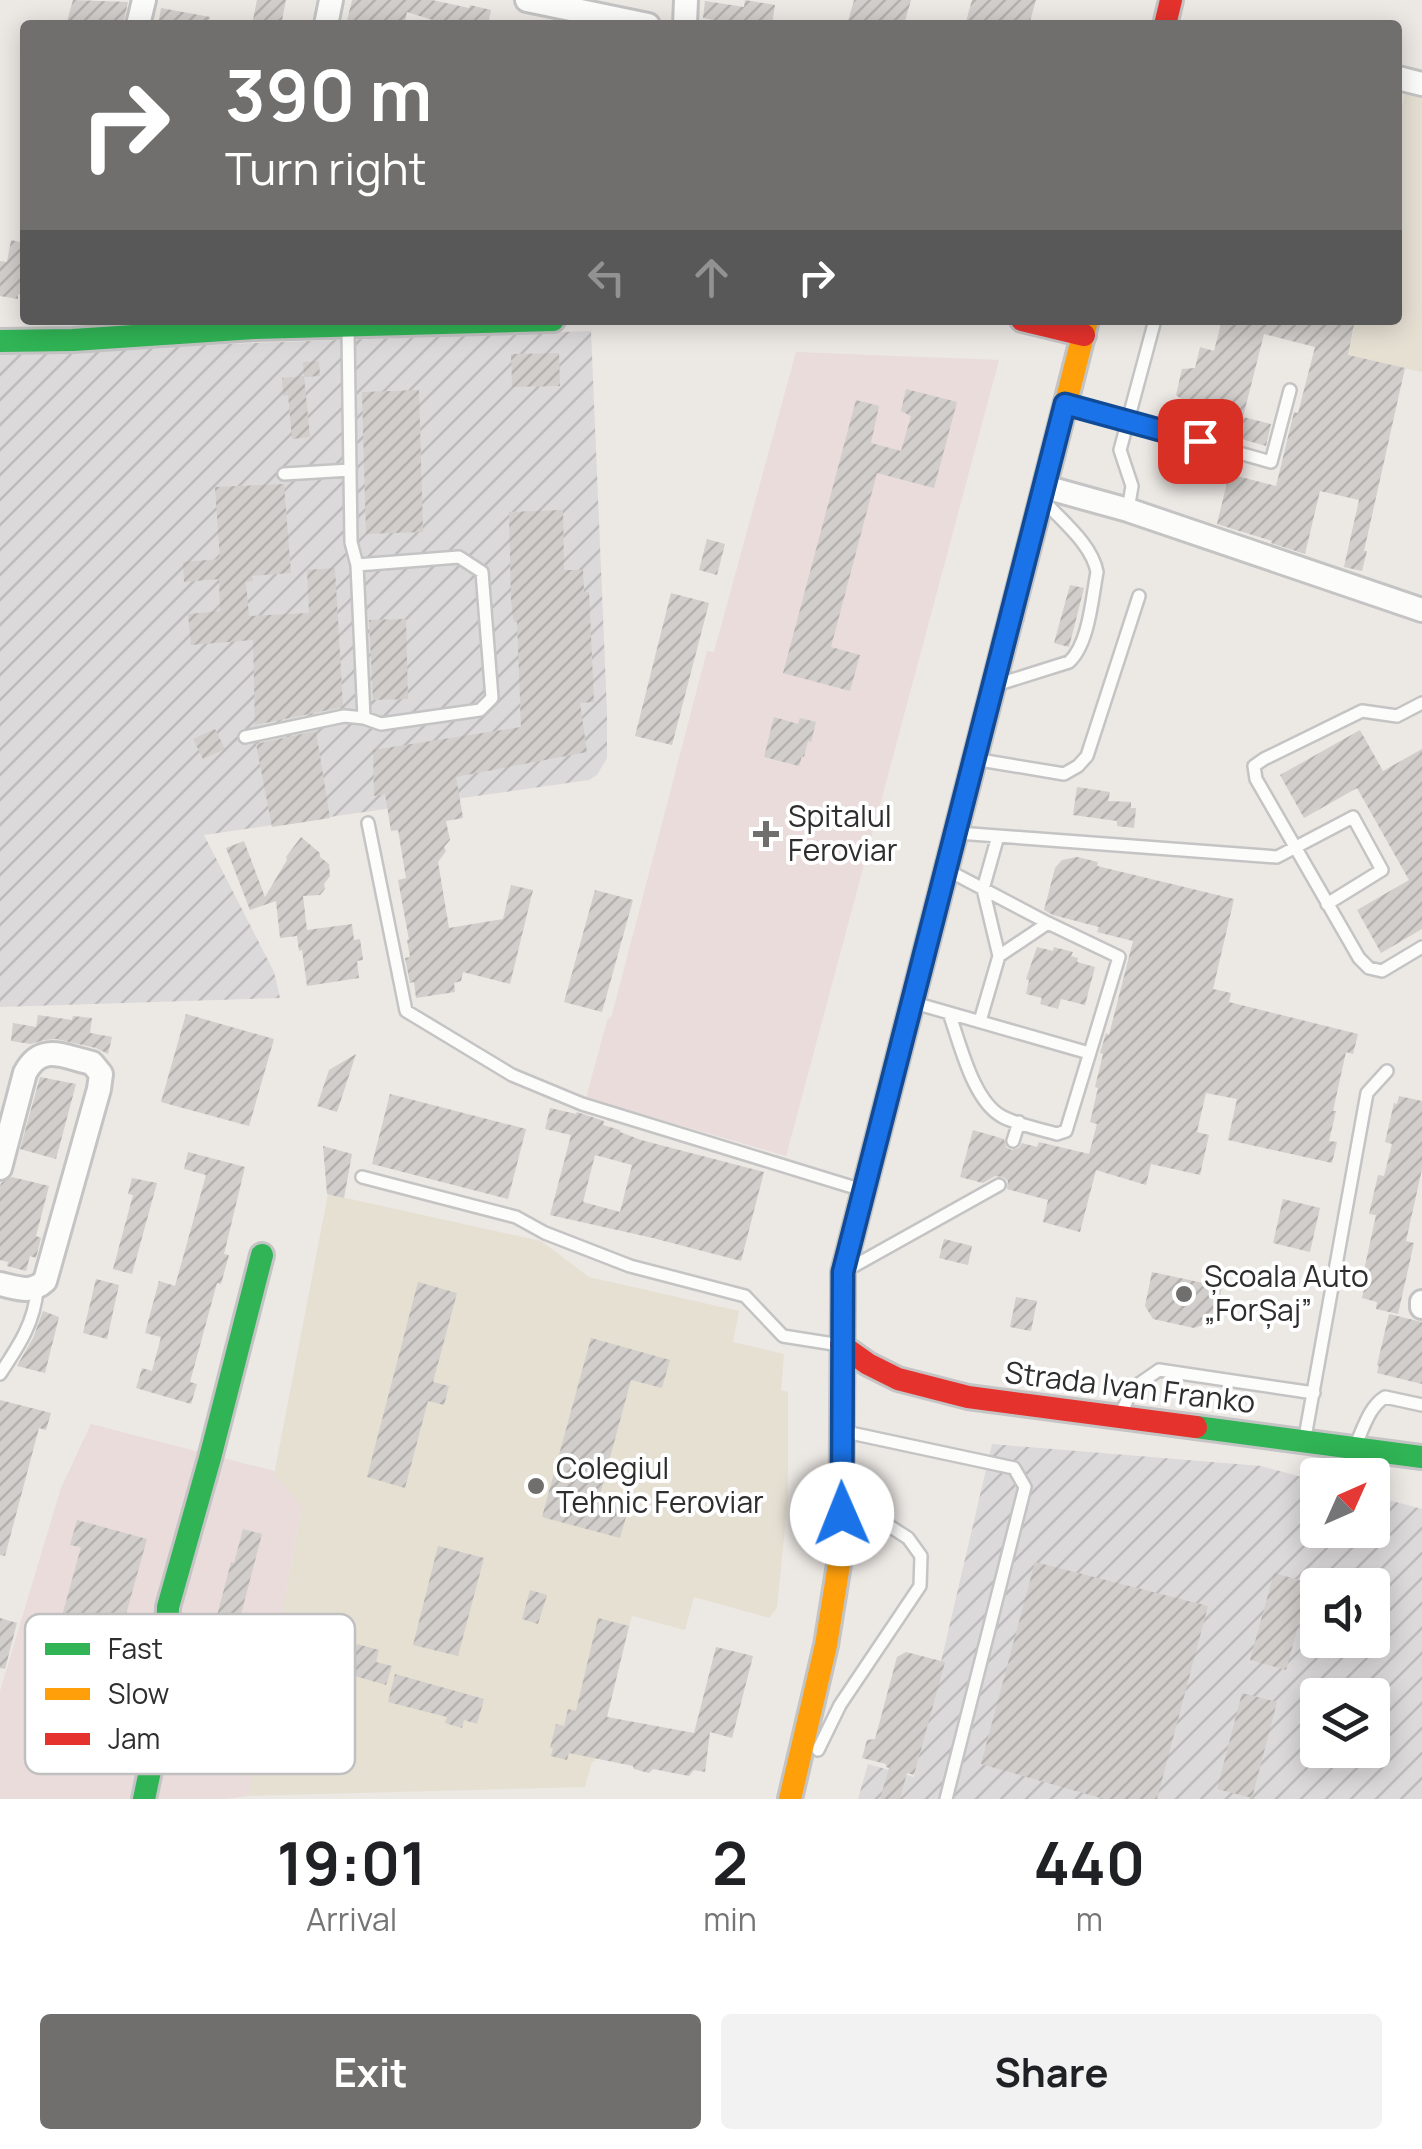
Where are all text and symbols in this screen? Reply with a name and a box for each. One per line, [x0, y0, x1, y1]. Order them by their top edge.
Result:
text: 390 m [225, 46, 432, 142]
icon: right [60, 60, 190, 190]
text: Turn right [225, 137, 426, 199]
icon: left [579, 250, 634, 305]
icon: ahead [684, 250, 739, 305]
icon: right [789, 250, 844, 305]
pin [1158, 399, 1243, 484]
icon: arrive [1173, 414, 1228, 469]
place label: Spitalul Feroviar [788, 795, 898, 870]
marker: Spitalul Feroviar [753, 821, 779, 847]
place label: Școala Auto „ForȘaj” [1204, 1255, 1369, 1330]
marker: Școala Auto „ForȘaj” [1173, 1283, 1195, 1305]
street label: Strada Ivan Franko [1003, 1351, 1258, 1422]
place label: Colegiul Tehnic Feroviar [556, 1447, 764, 1522]
north arrow [1300, 1458, 1390, 1548]
map controls [1300, 1458, 1390, 1768]
position arrow [790, 1462, 894, 1566]
marker: Colegiul Tehnic Feroviar [525, 1475, 547, 1497]
button: sound [1300, 1568, 1390, 1658]
legend [25, 1614, 355, 1774]
text: Fast [108, 1629, 163, 1667]
text: Slow [108, 1674, 169, 1712]
button: layers [1300, 1678, 1390, 1768]
text: Jam [108, 1719, 160, 1757]
text: 19:01 [277, 1821, 427, 1903]
text: 2 [712, 1821, 748, 1903]
text: 440 [1034, 1821, 1145, 1903]
text: Arrival [306, 1897, 397, 1941]
text: min [703, 1897, 757, 1941]
text: m [1076, 1897, 1103, 1941]
button: Exit [40, 2014, 701, 2129]
button: Share [721, 2014, 1382, 2129]

